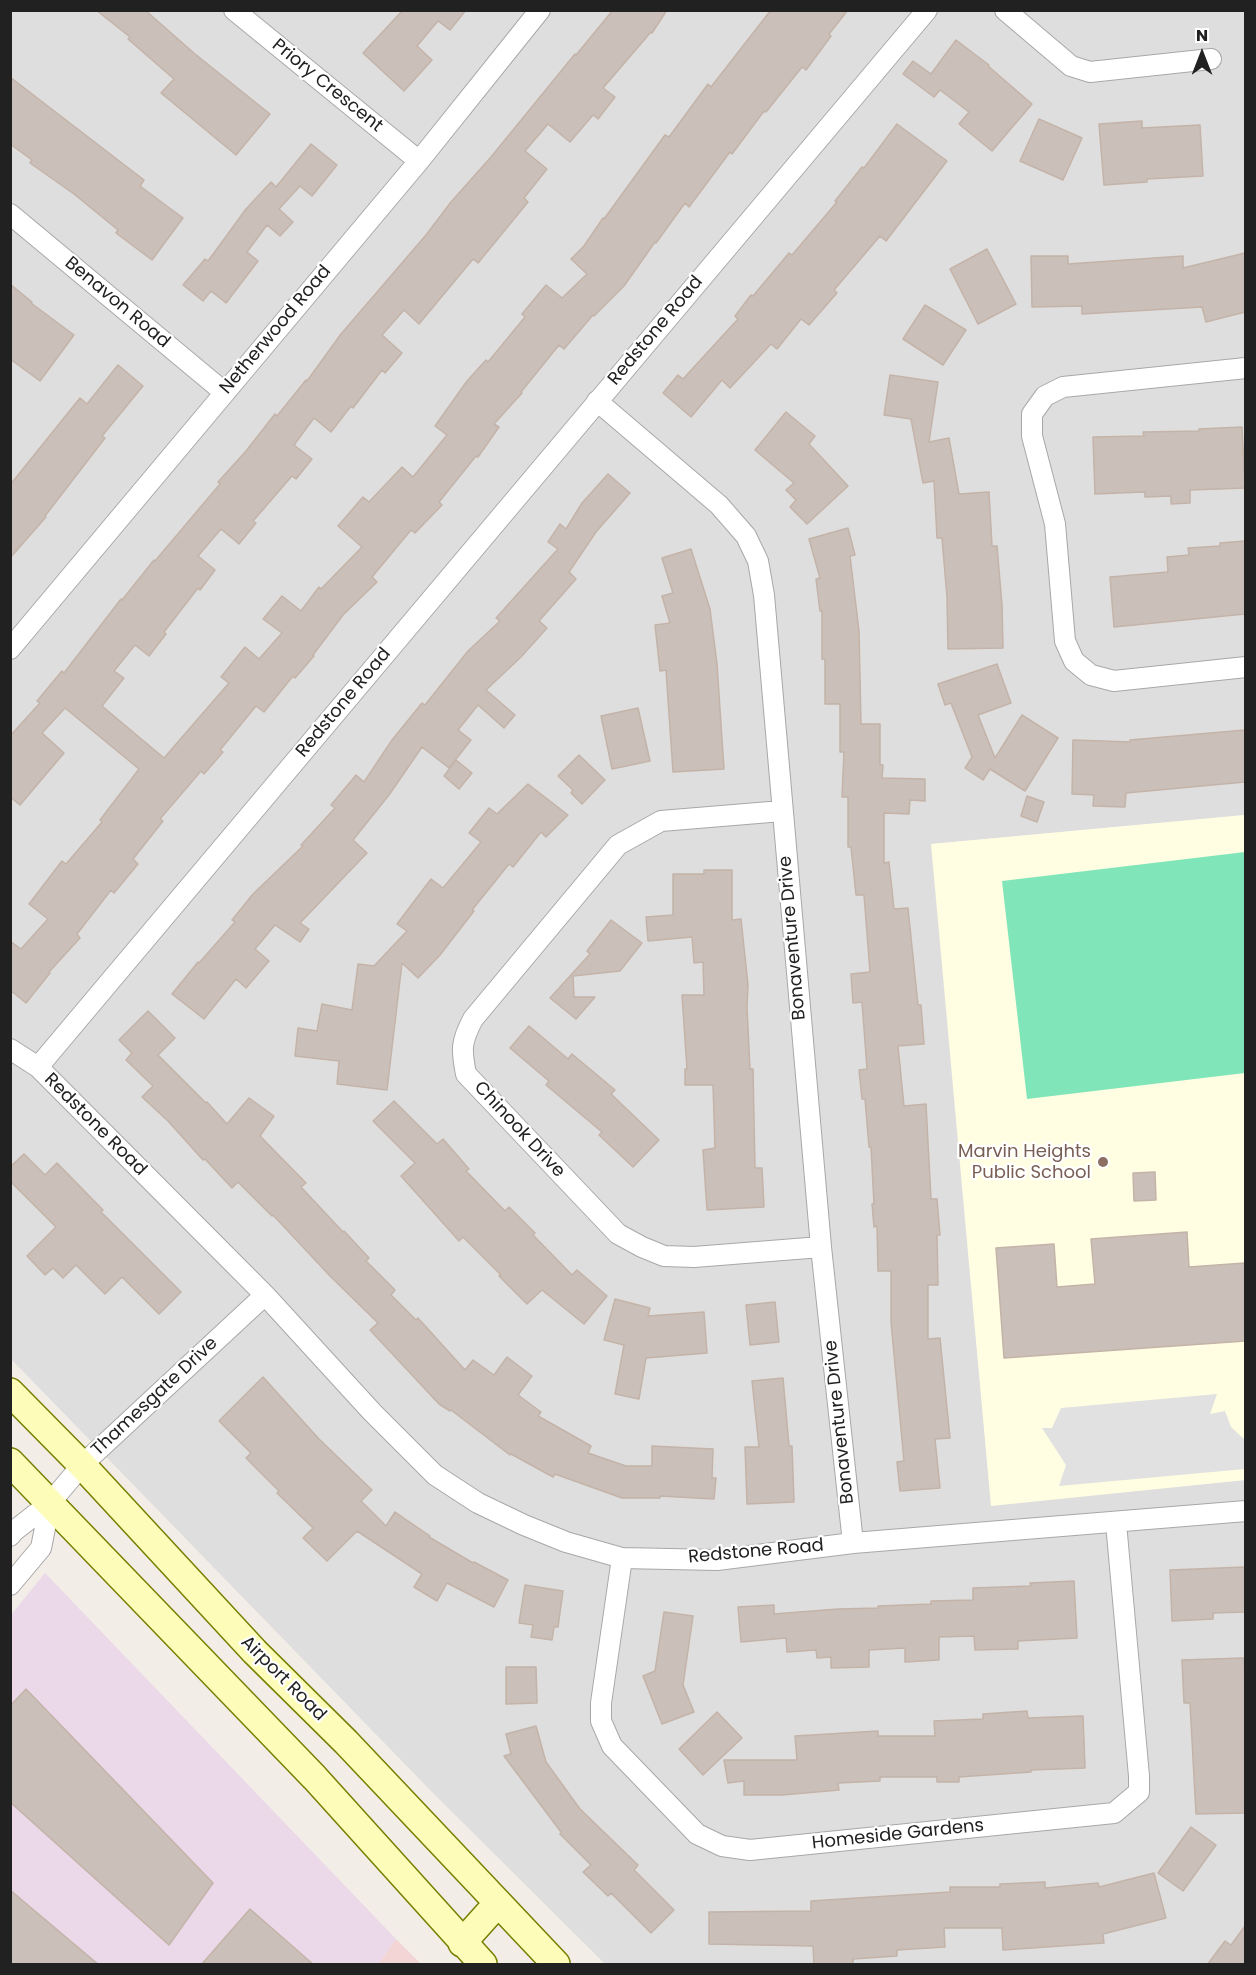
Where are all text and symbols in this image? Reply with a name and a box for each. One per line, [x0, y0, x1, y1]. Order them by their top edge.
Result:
north arrow [1172, 24, 1232, 84]
text: N [1196, 24, 1208, 47]
street label: Priory Crescent [267, 35, 387, 137]
street label: Benavon Road [60, 253, 174, 353]
street label: Netherwood Road [216, 261, 336, 399]
street label: Redstone Road [604, 272, 708, 390]
street label: Redstone Road [292, 644, 396, 762]
street label: Bonaventure Drive [775, 855, 811, 1021]
street label: Redstone Road [39, 1069, 151, 1181]
street label: Chinook Drive [469, 1077, 569, 1183]
place label: Marvin Heights Public School [958, 1141, 1091, 1184]
marker: Marvin Heights Public School [1096, 1155, 1110, 1169]
street label: Thamesgate Drive [87, 1333, 223, 1461]
street label: Bonaventure Drive [821, 1339, 859, 1505]
street label: Redstone Road [687, 1535, 825, 1569]
street label: Airport Road [236, 1632, 330, 1726]
street label: Homeside Gardens [811, 1815, 985, 1855]

